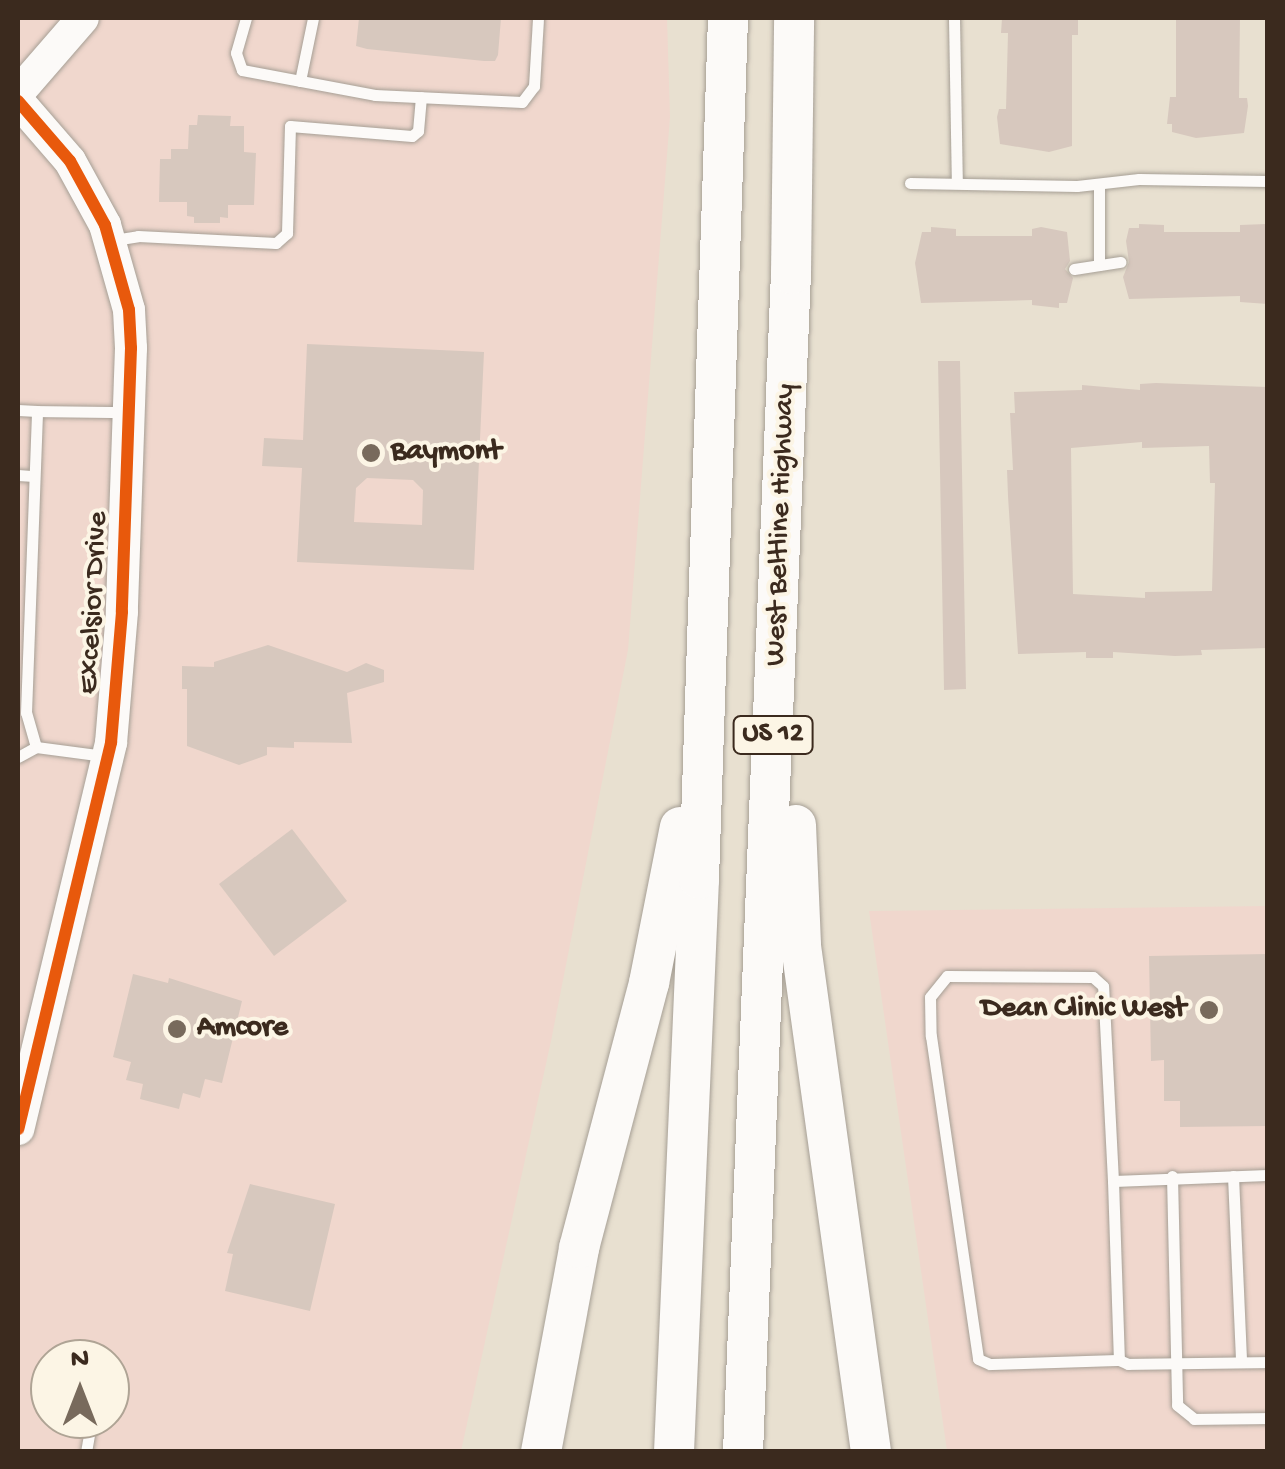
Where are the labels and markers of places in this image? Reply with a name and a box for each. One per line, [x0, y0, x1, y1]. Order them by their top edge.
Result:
place label: Baymont [391, 435, 501, 471]
marker: Baymont [360, 442, 382, 464]
place label: Dean Clinic West [981, 992, 1186, 1028]
marker: Dean Clinic West [1196, 997, 1222, 1023]
place label: Amcore [197, 1011, 288, 1047]
marker: Amcore [166, 1018, 188, 1040]

